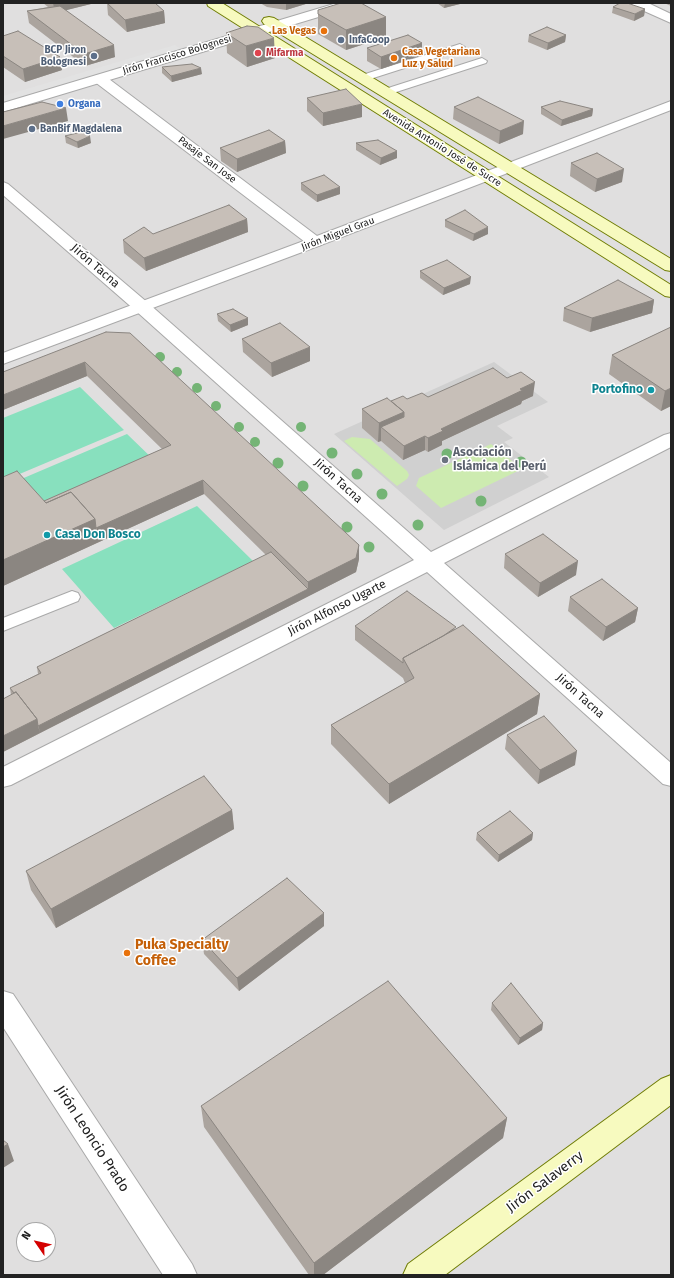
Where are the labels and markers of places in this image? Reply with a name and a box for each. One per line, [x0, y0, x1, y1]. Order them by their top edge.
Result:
place label: Las Vegas [272, 25, 316, 37]
marker: Las Vegas [319, 26, 329, 36]
place label: InfaCoop [349, 34, 390, 46]
marker: InfaCoop [336, 35, 346, 45]
place label: BCP Jiron Bolognesi [41, 44, 86, 68]
place label: Casa Vegetariana Luz y Salud [402, 46, 480, 70]
place label: Mifarma [266, 47, 303, 59]
marker: Mifarma [253, 48, 263, 58]
marker: BCP Jiron Bolognesi [89, 51, 99, 61]
marker: Casa Vegetariana Luz y Salud [389, 53, 399, 63]
place label: Organa [68, 98, 101, 110]
marker: Organa [55, 99, 65, 109]
place label: BanBif Magdalena [40, 123, 122, 135]
marker: BanBif Magdalena [27, 124, 37, 134]
place label: Portofino [592, 383, 643, 397]
marker: Portofino [646, 385, 656, 395]
place label: Asociación Islámica del Perú [453, 446, 546, 474]
marker: Asociación Islámica del Perú [440, 455, 450, 465]
place label: Casa Don Bosco [55, 528, 141, 542]
marker: Casa Don Bosco [42, 530, 52, 540]
place label: Puka Specialty Coffee [135, 937, 229, 970]
marker: Puka Specialty Coffee [122, 948, 132, 958]

